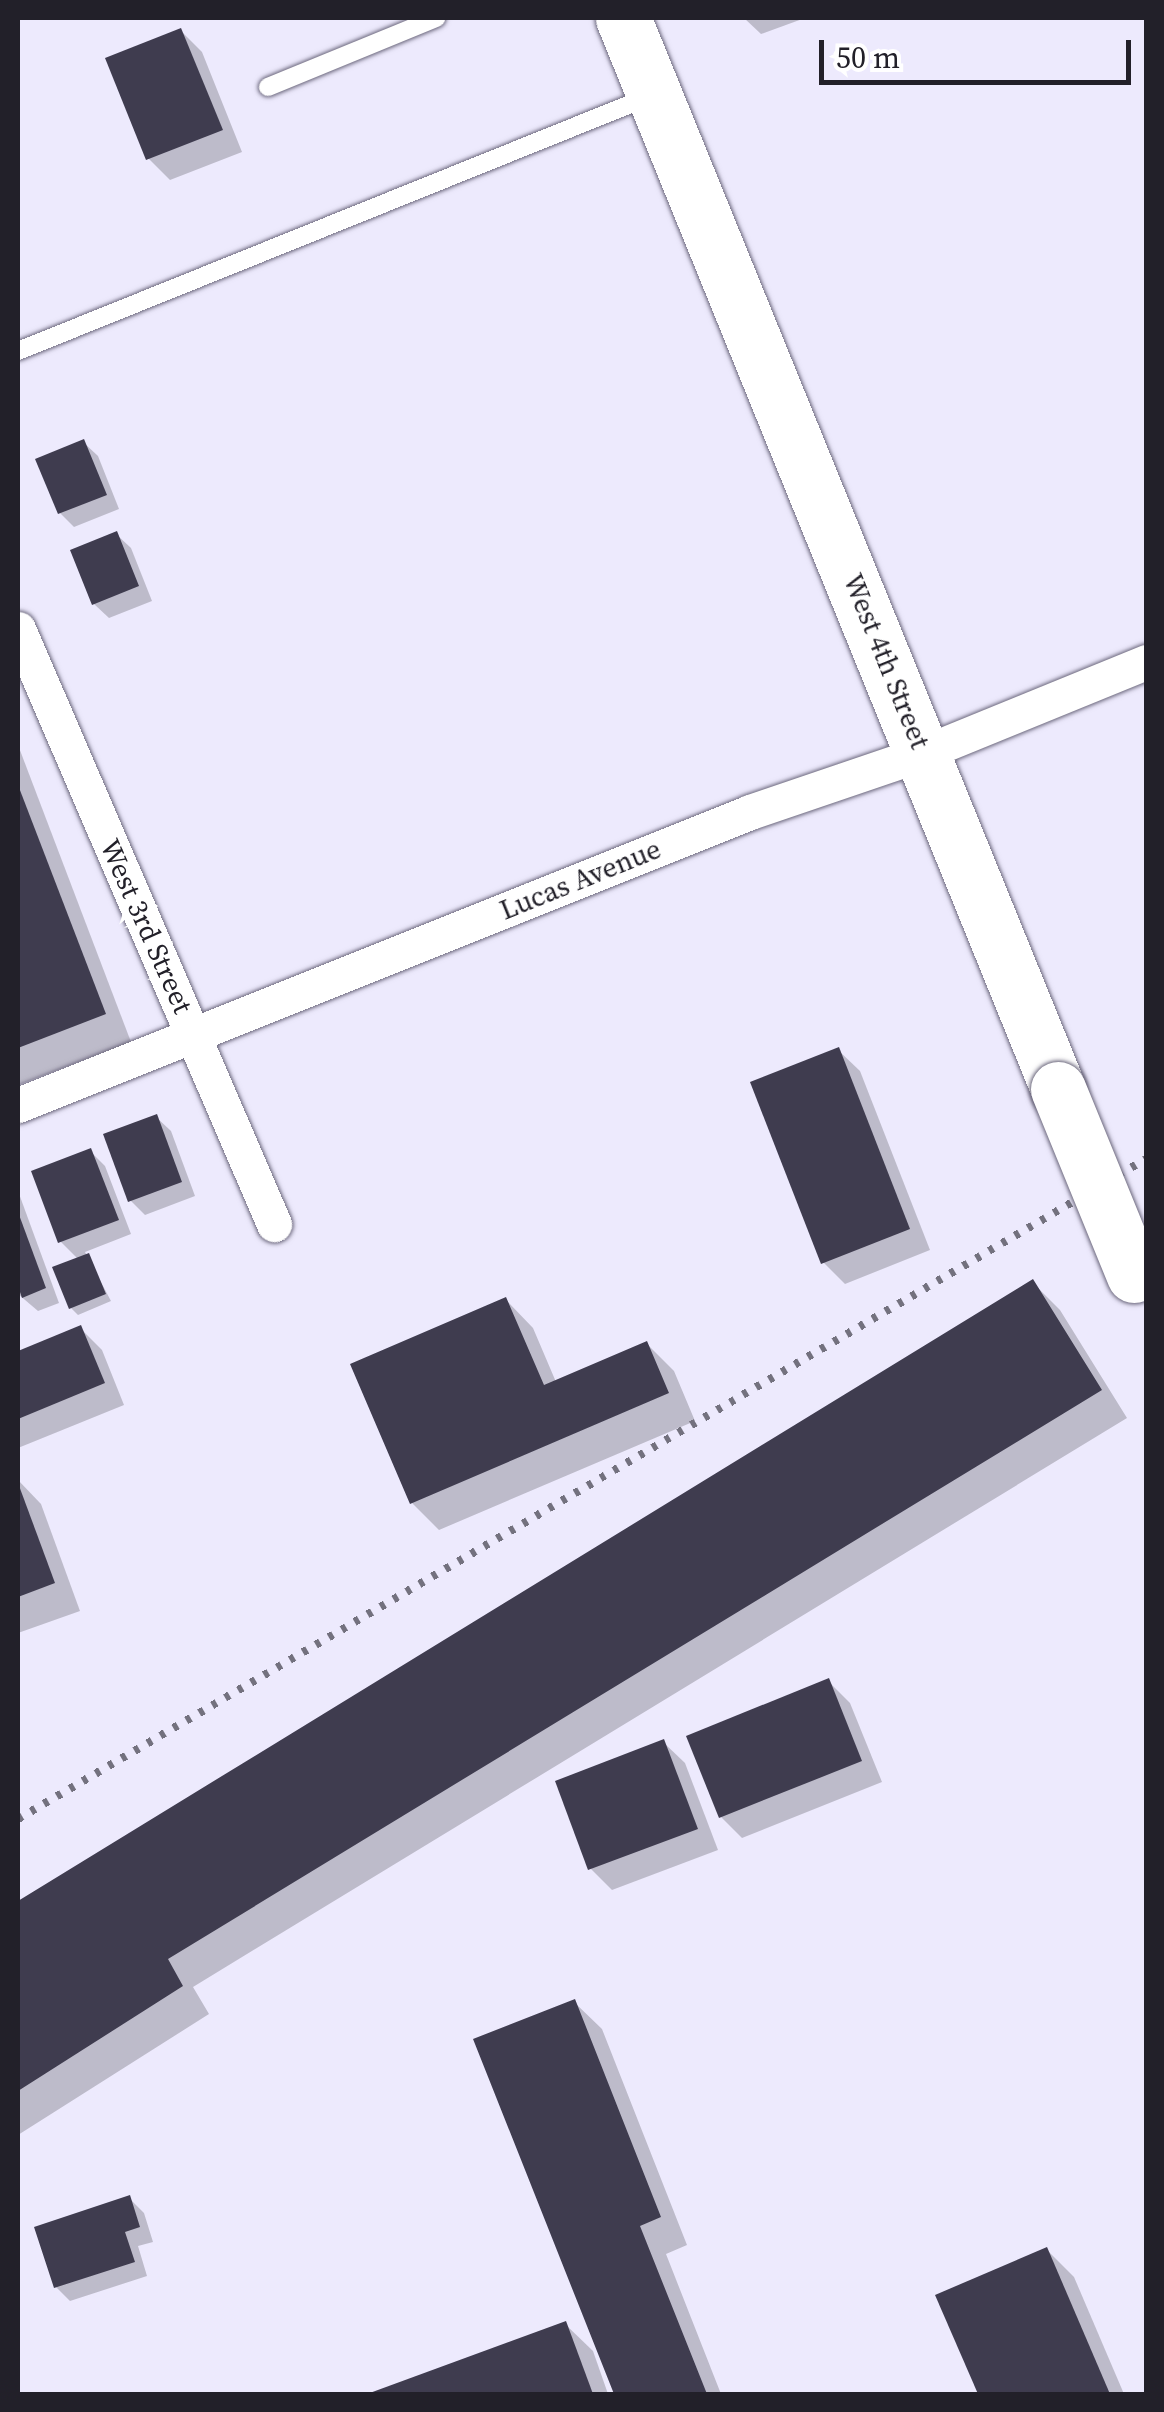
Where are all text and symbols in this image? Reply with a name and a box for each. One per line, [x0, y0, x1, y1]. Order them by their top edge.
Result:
scale bar [824, 20, 1136, 82]
text: 50 m [836, 37, 900, 78]
street label: West 4th Street [837, 569, 937, 753]
street label: Lucas Avenue [495, 831, 665, 927]
street label: West 3rd Street [94, 834, 200, 1018]

